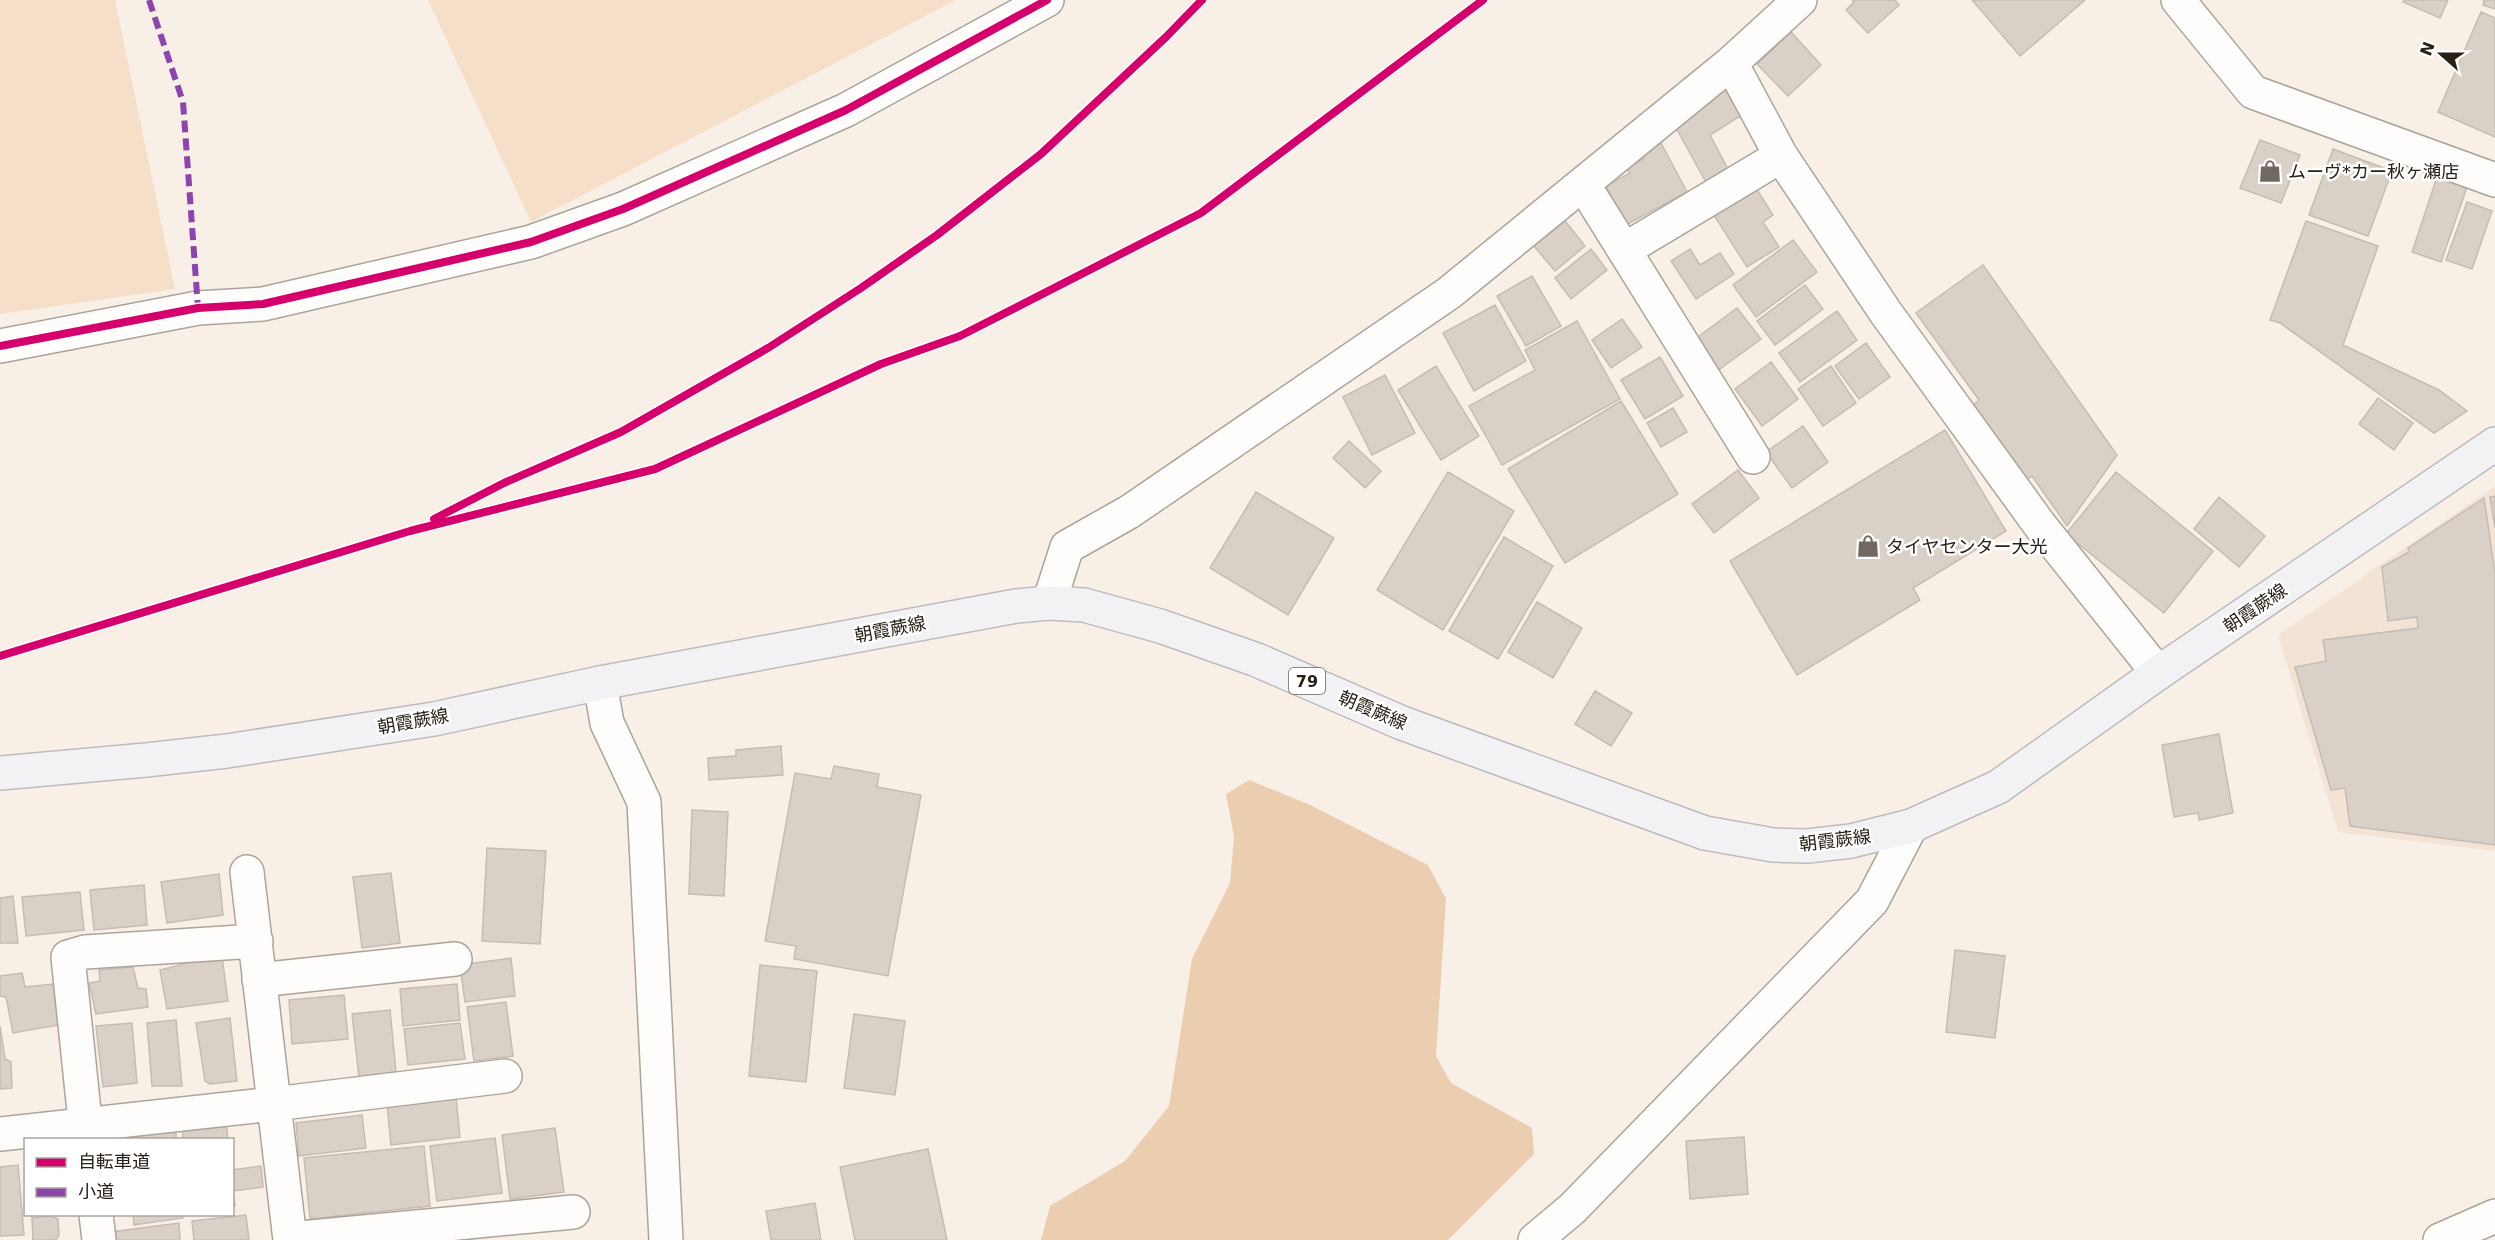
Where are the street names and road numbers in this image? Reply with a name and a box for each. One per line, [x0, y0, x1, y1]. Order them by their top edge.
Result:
street label: 朝霞蕨線 [2219, 579, 2291, 637]
street label: 朝霞蕨線 [853, 612, 927, 646]
road number: 79 [1289, 668, 1325, 694]
street label: 朝霞蕨線 [1336, 686, 1410, 734]
street label: 朝霞蕨線 [376, 704, 450, 738]
street label: 朝霞蕨線 [1798, 825, 1872, 855]

